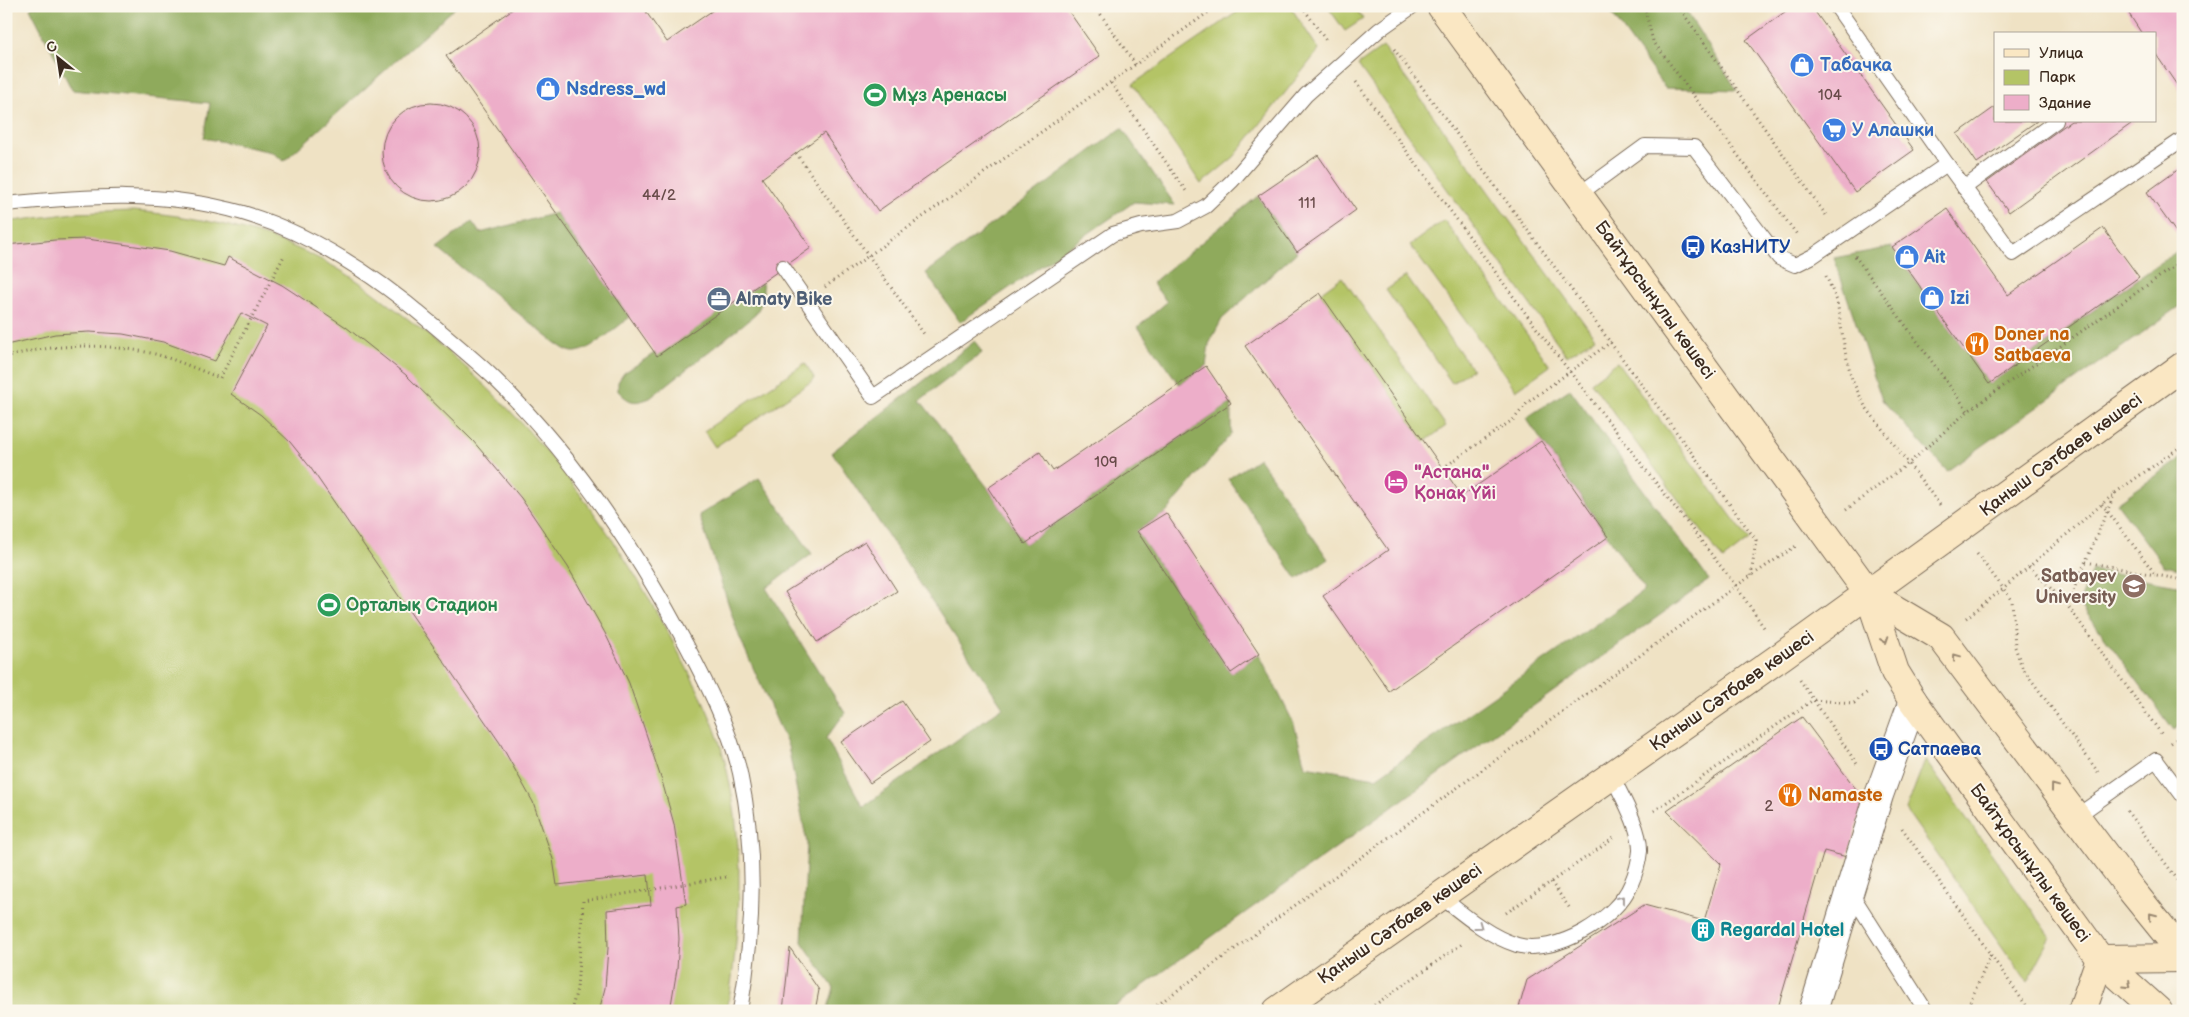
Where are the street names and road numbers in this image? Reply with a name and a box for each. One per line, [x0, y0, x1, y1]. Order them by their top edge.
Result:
street label: Байтұрсынұлы көшесі [1591, 217, 1719, 383]
street label: Қаныш Сәтбаев көшесі [1976, 389, 2146, 521]
street label: Қаныш Сәтбаев көшесі [1646, 626, 1818, 756]
street label: Байтұрсынұлы көшесі [1966, 780, 2094, 946]
street label: Қаныш Сәтбаев көшесі [1314, 859, 1486, 989]

